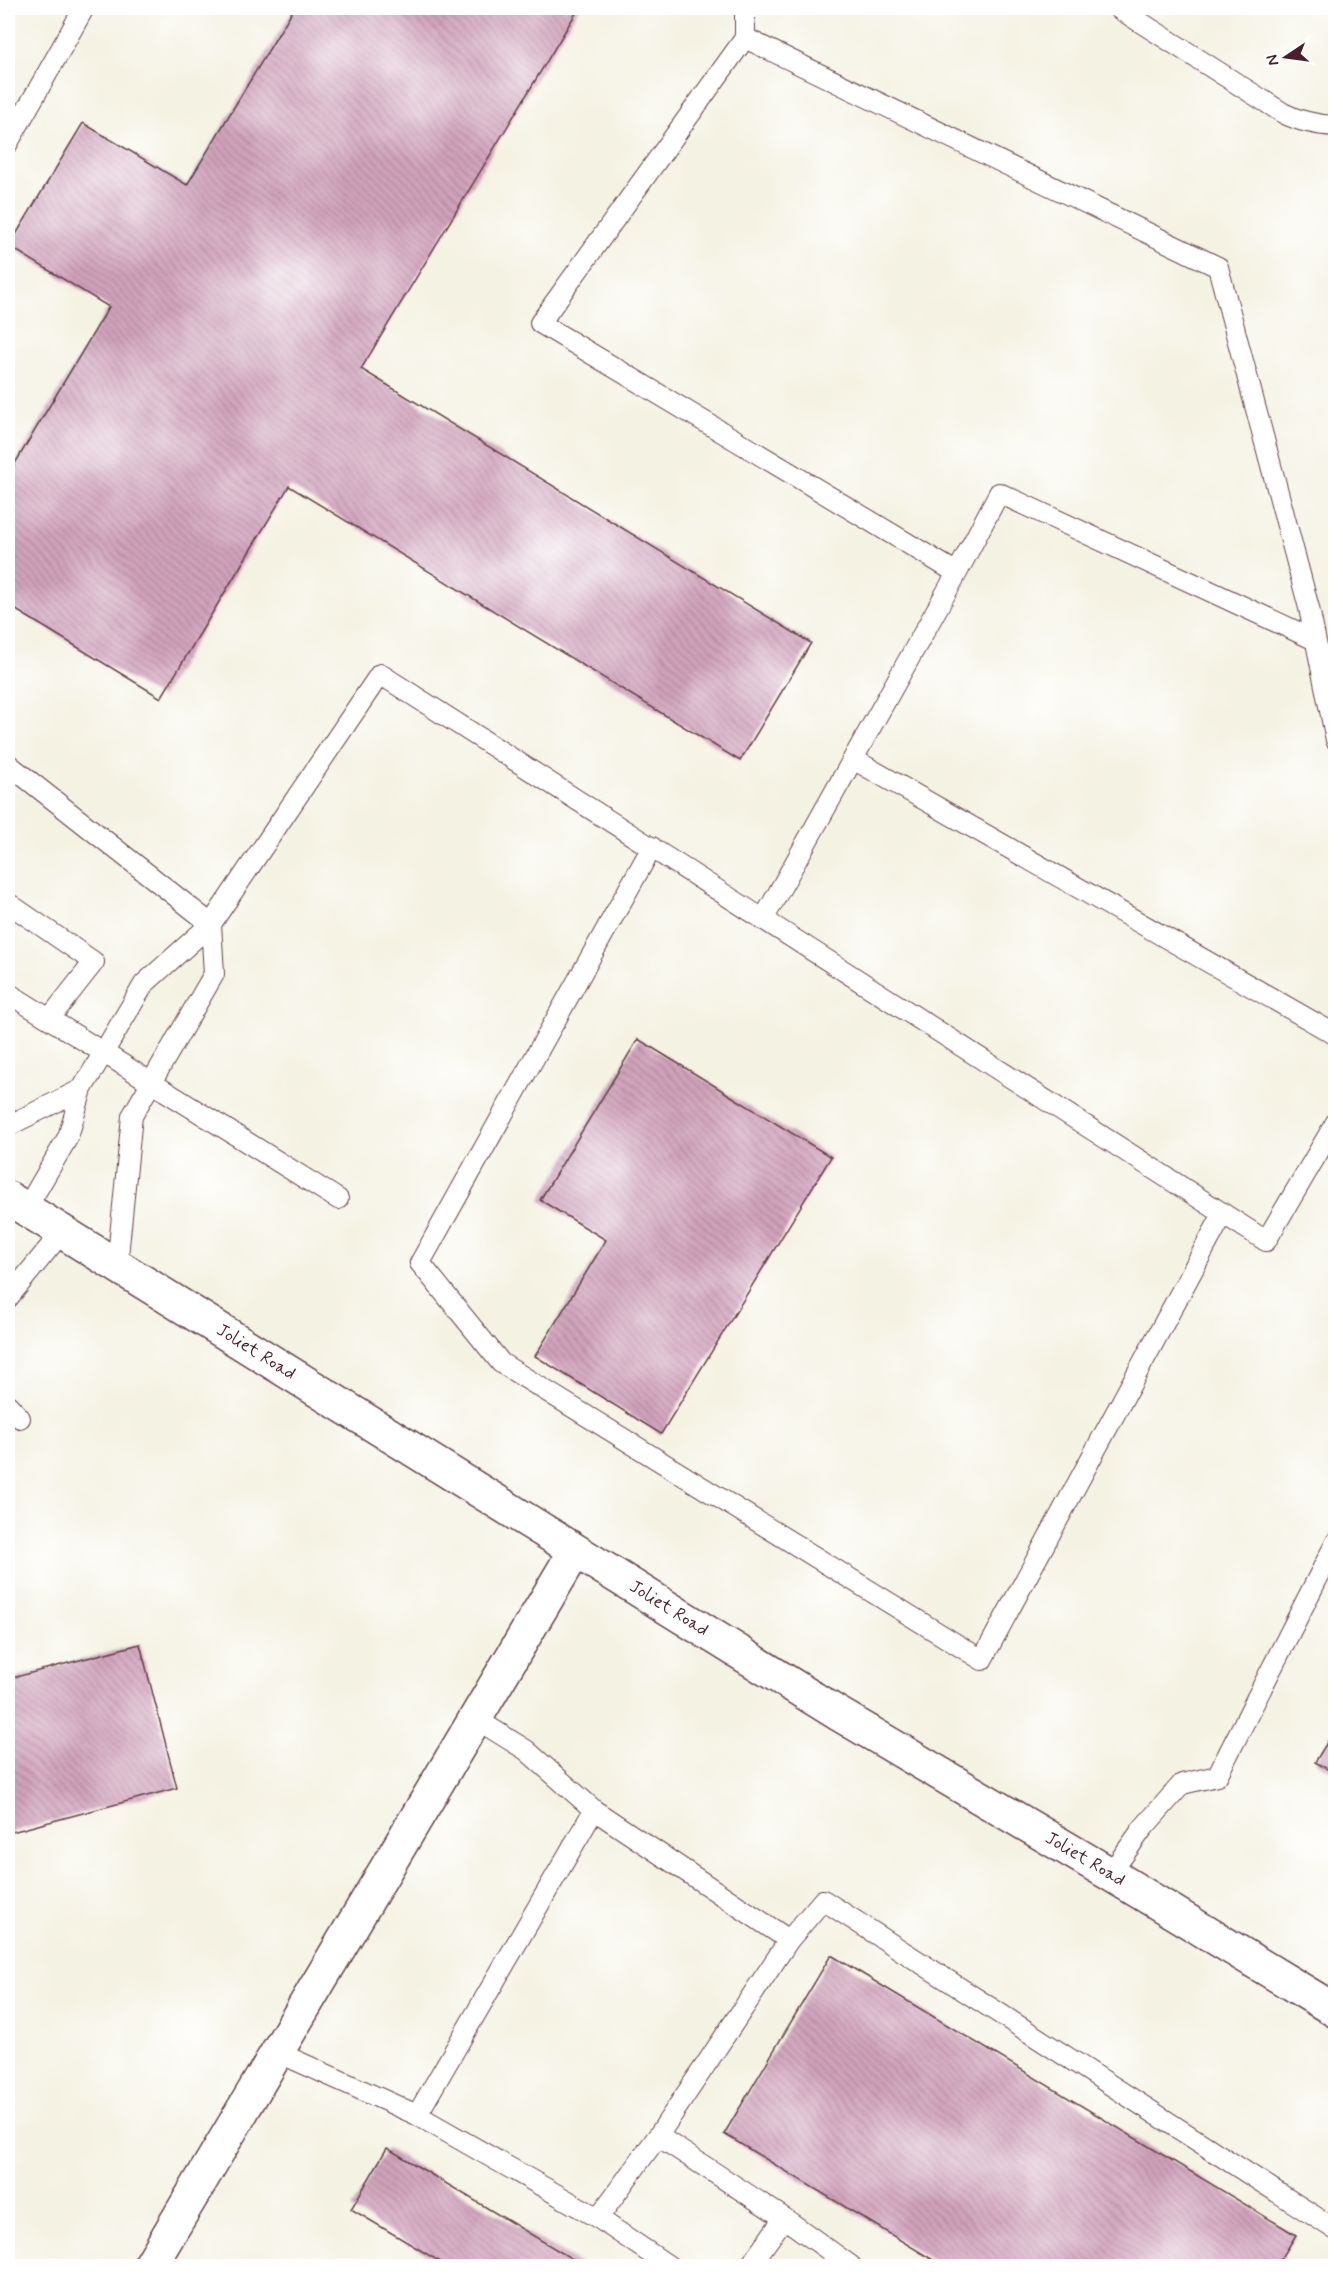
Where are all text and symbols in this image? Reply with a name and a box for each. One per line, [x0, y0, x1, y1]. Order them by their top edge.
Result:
north arrow [1256, 27, 1316, 87]
text: N [1261, 52, 1284, 68]
street label: Joliet Road [212, 1318, 300, 1386]
street label: Joliet Road [625, 1575, 713, 1642]
street label: Joliet Road [1041, 1826, 1130, 1892]

